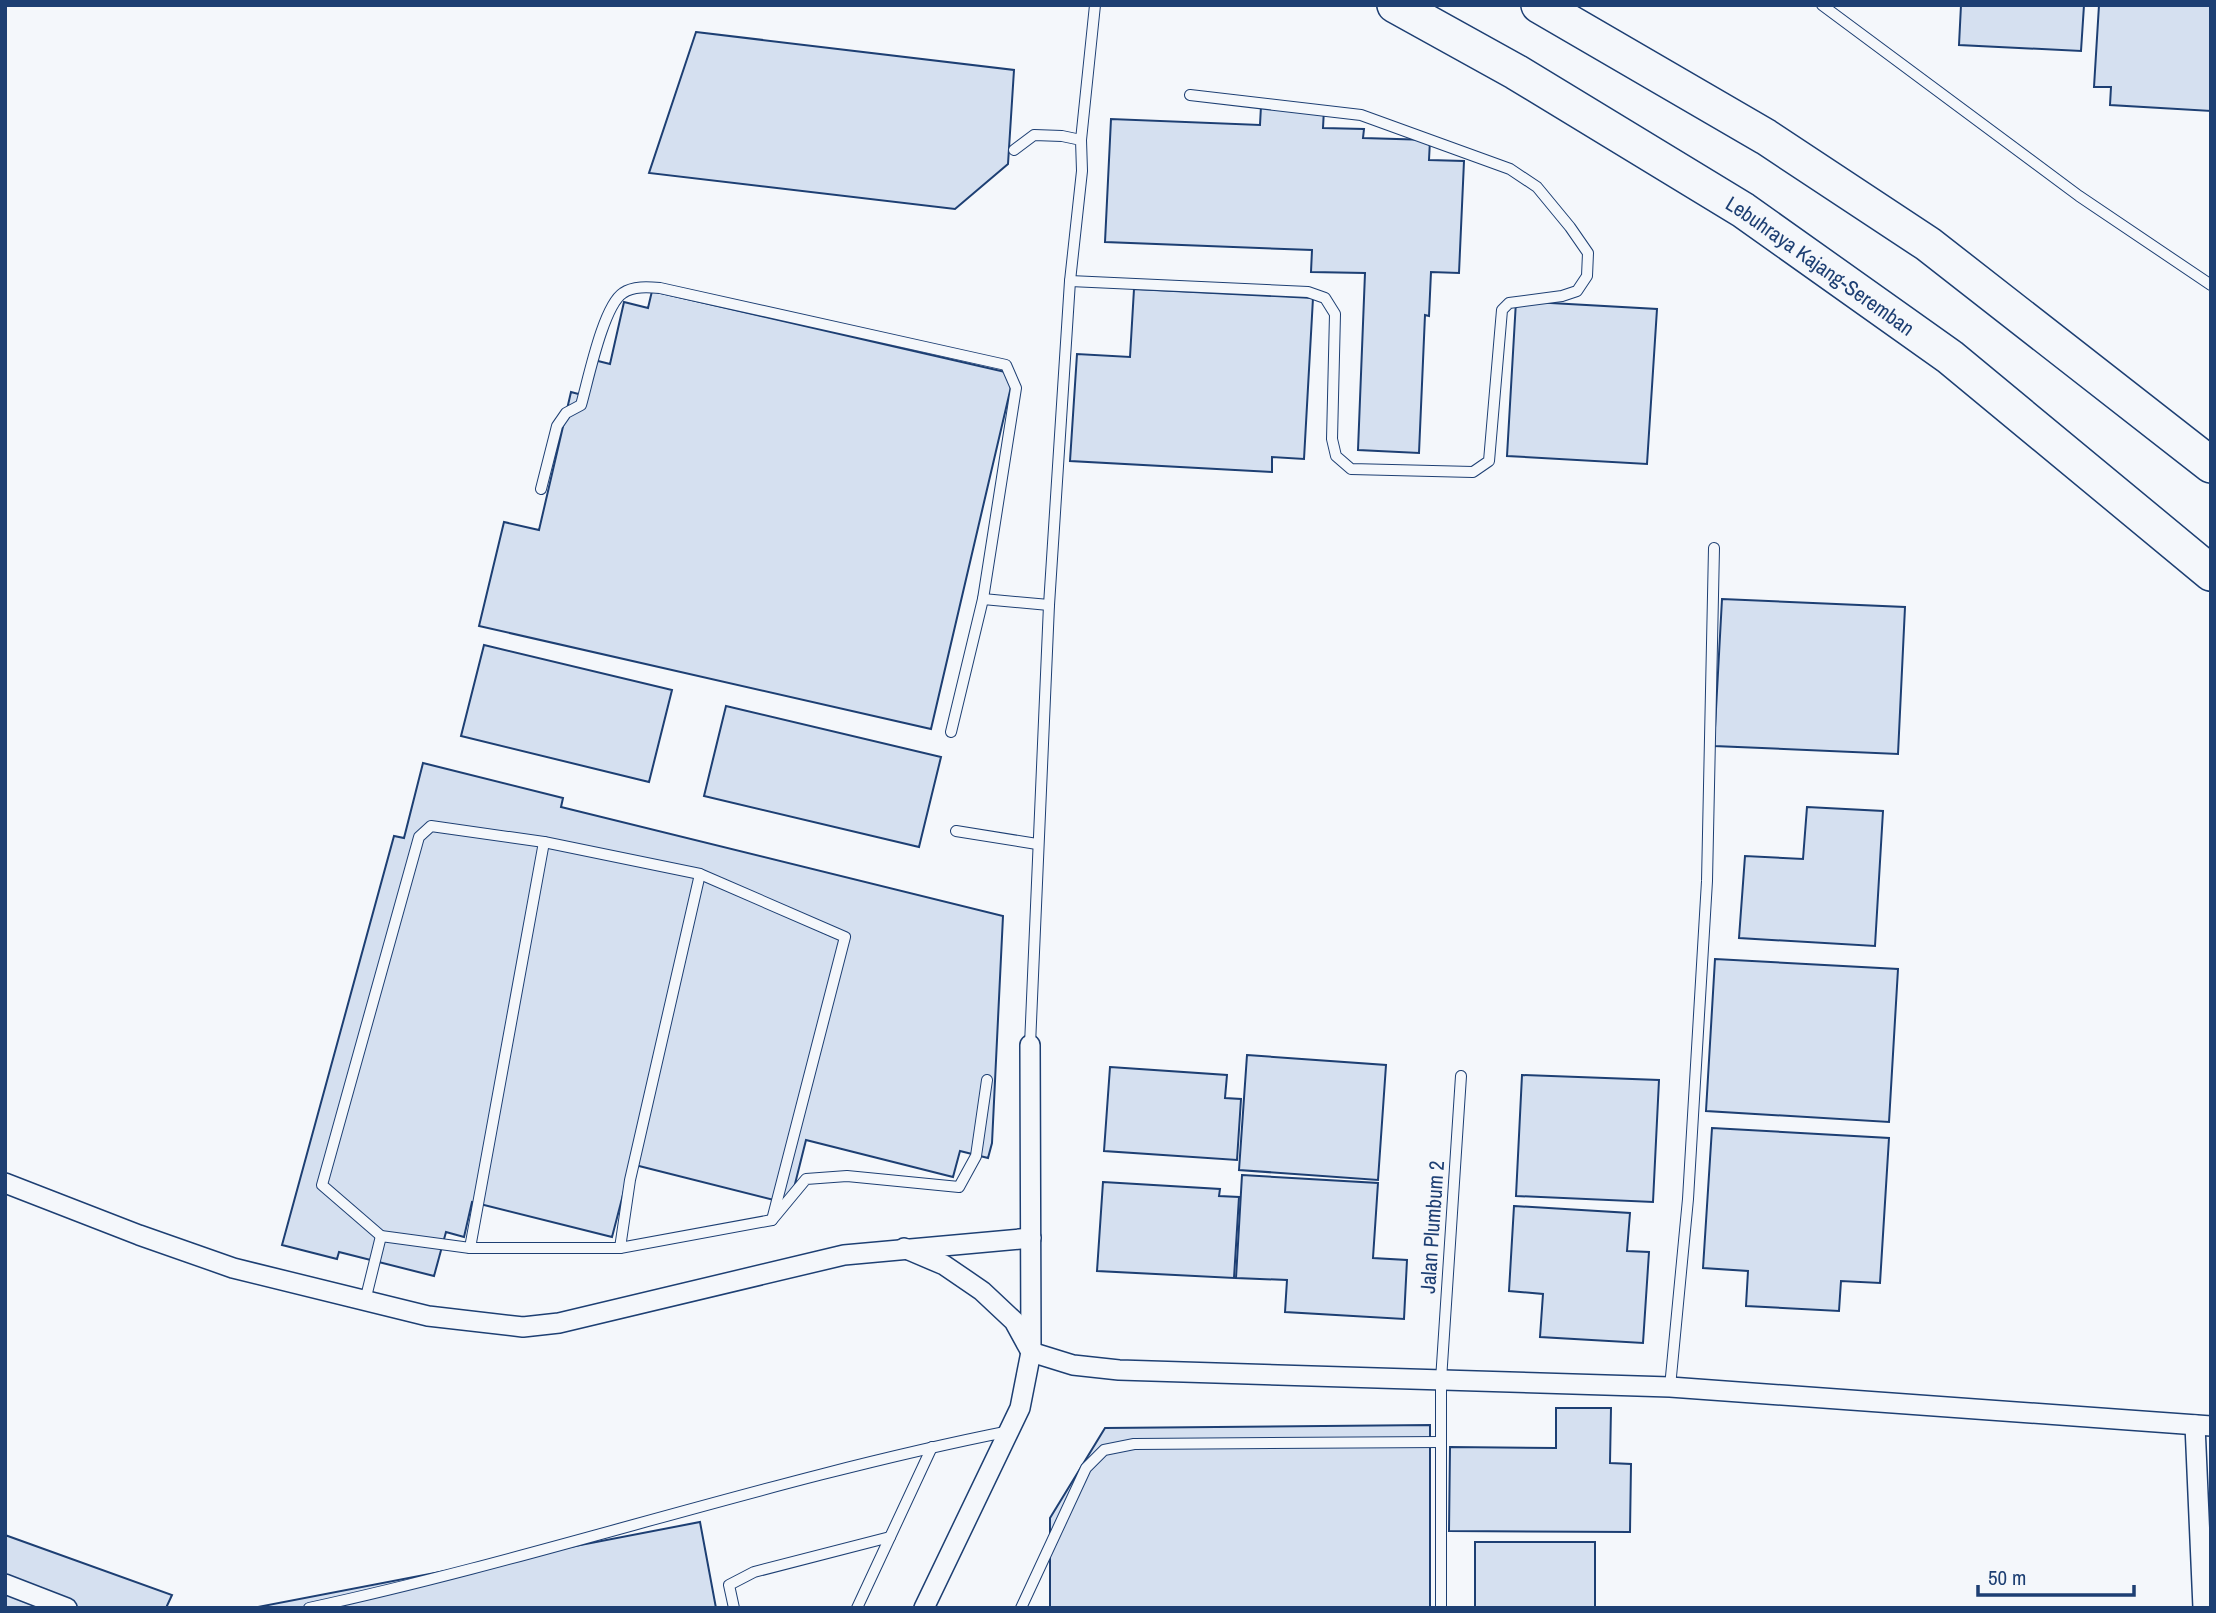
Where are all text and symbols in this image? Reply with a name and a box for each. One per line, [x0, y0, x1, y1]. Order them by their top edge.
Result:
street label: Lebuhraya Kajang-Seremban [1721, 189, 1921, 342]
street label: Jalan Plumbum 2 [1413, 1160, 1451, 1294]
scale bar [1978, 1554, 2134, 1598]
text: 50 m [1988, 1563, 2026, 1592]

